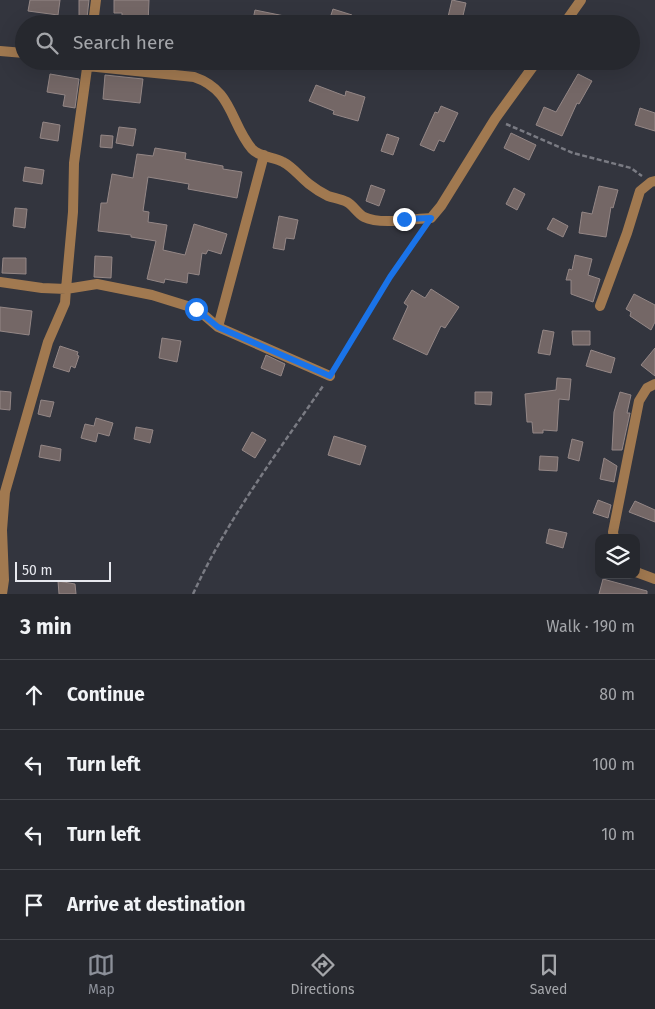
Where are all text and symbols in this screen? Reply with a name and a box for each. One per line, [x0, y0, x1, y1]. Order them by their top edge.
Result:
search box [15, 15, 640, 70]
icon: search [33, 29, 61, 57]
text: Search here [73, 31, 174, 54]
route end [393, 208, 416, 231]
route start [185, 298, 208, 321]
map controls [595, 534, 640, 579]
button: layers [595, 534, 640, 579]
scale bar [15, 559, 111, 582]
text: 50 m [22, 562, 53, 579]
text: 3 min [20, 614, 72, 640]
text: Walk · 190 m [546, 617, 635, 636]
icon: ahead [20, 681, 48, 709]
text: Continue [67, 683, 145, 706]
text: 80 m [599, 685, 635, 704]
icon: left [20, 751, 48, 779]
text: Turn left [67, 753, 141, 776]
text: 100 m [592, 755, 635, 774]
icon: left [20, 821, 48, 849]
text: Turn left [67, 823, 141, 846]
text: 10 m [601, 825, 635, 844]
icon: arrive [20, 891, 48, 919]
text: Arrive at destination [67, 893, 246, 916]
tab: Map [87, 951, 115, 998]
tab: Directions [290, 951, 355, 998]
tab: Saved [530, 951, 568, 998]

